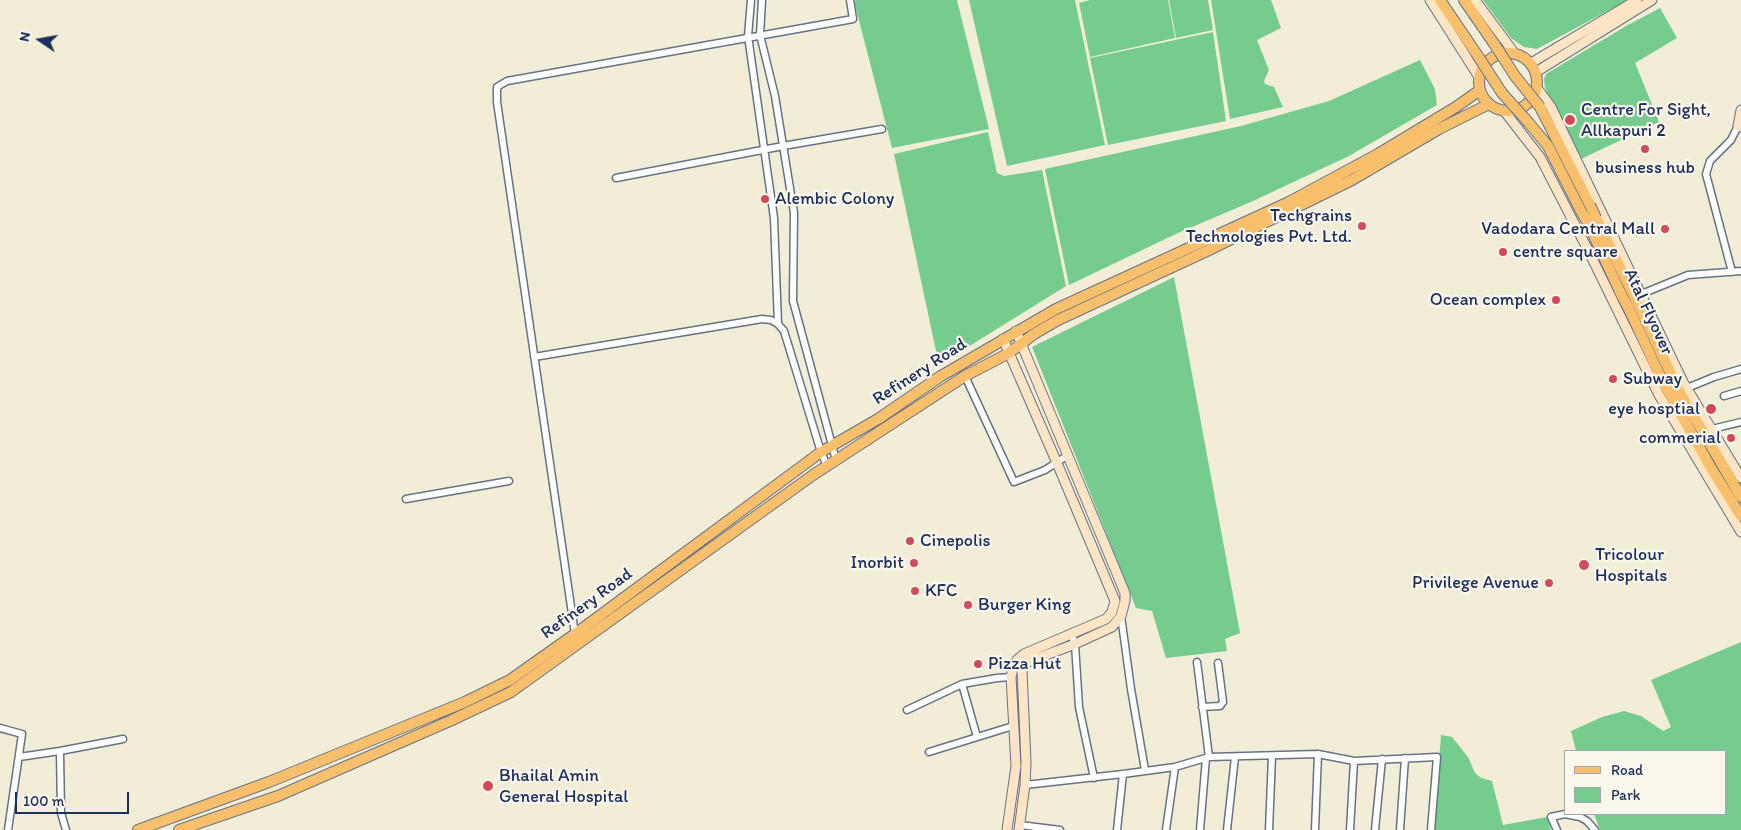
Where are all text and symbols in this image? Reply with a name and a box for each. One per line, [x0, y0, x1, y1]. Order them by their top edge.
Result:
north arrow [15, 15, 65, 65]
text: N [16, 30, 34, 43]
place label: Centre For Sight, Allkapuri 2 [1581, 99, 1711, 142]
marker: Centre For Sight, Allkapuri 2 [1563, 113, 1577, 127]
marker: business hub [1639, 143, 1651, 155]
place label: business hub [1595, 157, 1695, 179]
place label: Alembic Colony [775, 188, 894, 210]
marker: Alembic Colony [759, 193, 771, 205]
place label: Techgrains Technologies Pvt. Ltd. [1186, 205, 1352, 248]
place label: Vadodara Central Mall [1481, 218, 1655, 240]
marker: Techgrains Technologies Pvt. Ltd. [1356, 220, 1368, 232]
marker: Vadodara Central Mall [1659, 223, 1671, 235]
place label: centre square [1513, 241, 1618, 263]
marker: centre square [1497, 246, 1509, 258]
street label: Atal Flyover [1619, 265, 1677, 359]
place label: Ocean complex [1430, 289, 1546, 311]
marker: Ocean complex [1550, 294, 1562, 306]
street label: Refinery Road [869, 334, 971, 410]
place label: Subway [1623, 368, 1682, 390]
marker: Subway [1607, 373, 1619, 385]
place label: eye hosptial [1608, 398, 1700, 420]
marker: eye hosptial [1704, 402, 1718, 416]
place label: commerial [1639, 427, 1721, 449]
marker: commerial [1725, 432, 1737, 444]
place label: Cinepolis [920, 530, 991, 552]
marker: Cinepolis [904, 535, 916, 547]
place label: Tricolour Hospitals [1595, 544, 1667, 586]
place label: Inorbit [850, 552, 904, 574]
marker: Inorbit [908, 557, 920, 569]
marker: Tricolour Hospitals [1577, 558, 1591, 572]
street label: Refinery Road [537, 564, 637, 644]
place label: Privilege Avenue [1412, 572, 1539, 594]
marker: Privilege Avenue [1543, 577, 1555, 589]
place label: KFC [925, 580, 957, 602]
marker: KFC [909, 585, 921, 597]
place label: Burger King [978, 594, 1071, 616]
marker: Burger King [962, 599, 974, 611]
place label: Pizza Hut [988, 653, 1062, 675]
marker: Pizza Hut [972, 658, 984, 670]
legend [1564, 750, 1726, 815]
text: Road [1611, 761, 1643, 779]
place label: Bhailal Amin General Hospital [499, 765, 628, 808]
marker: Bhailal Amin General Hospital [481, 779, 495, 793]
scale bar [18, 782, 131, 814]
text: Park [1611, 786, 1641, 804]
text: 100 m [23, 792, 64, 810]

